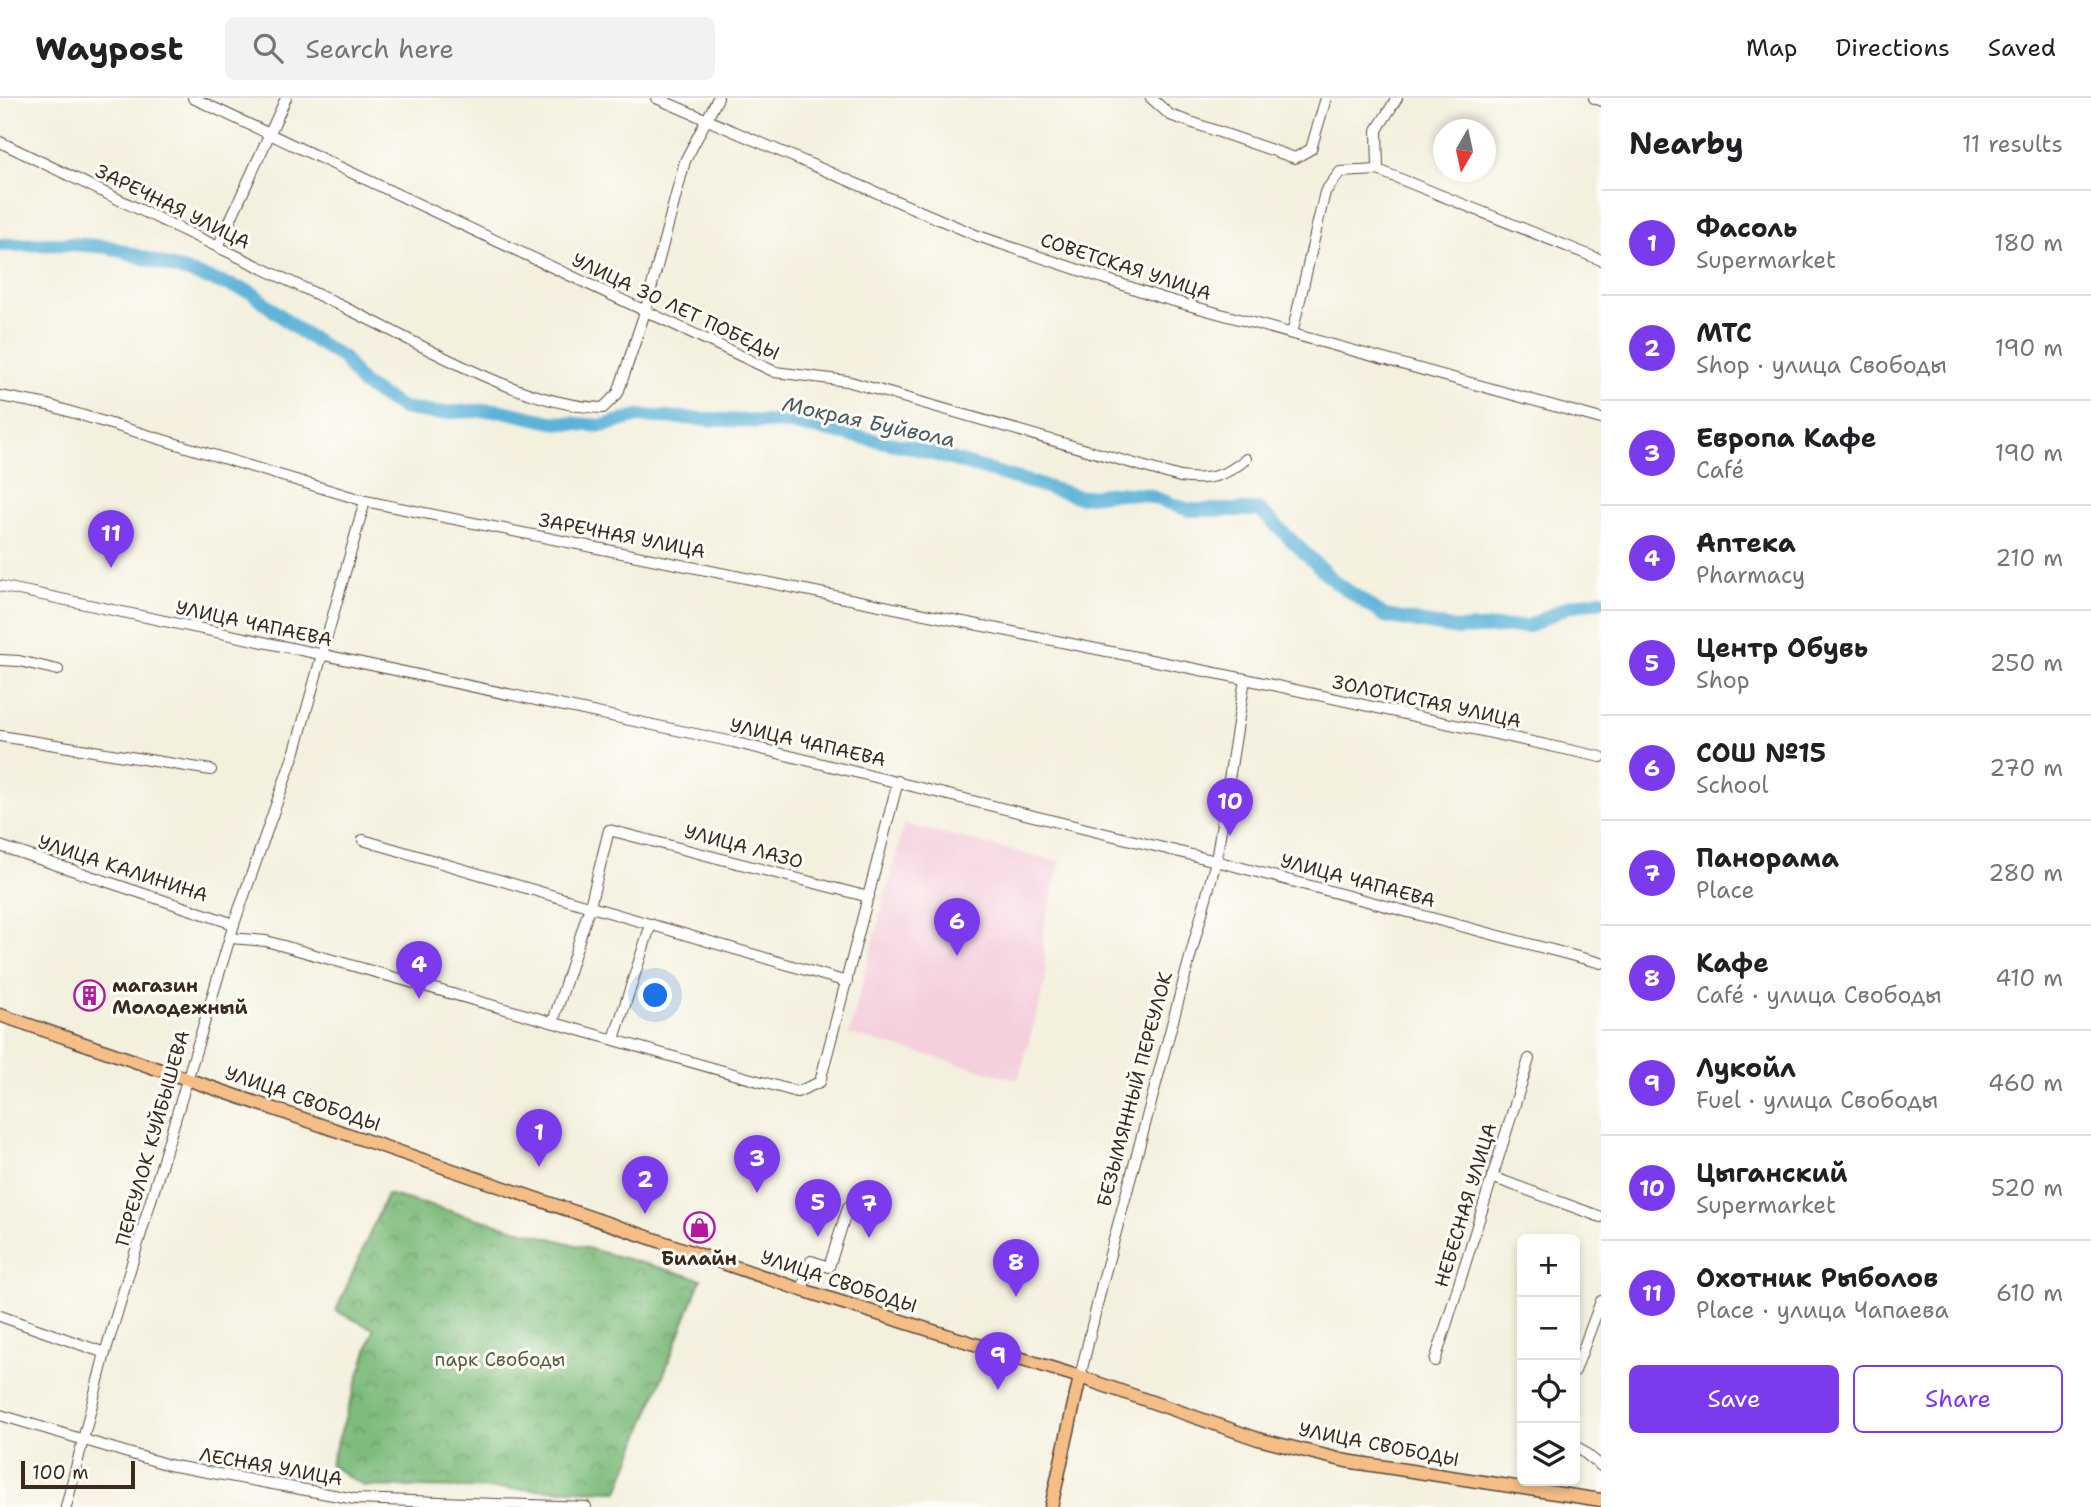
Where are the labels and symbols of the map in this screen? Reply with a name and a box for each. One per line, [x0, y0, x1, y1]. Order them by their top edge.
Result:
north arrow [1433, 119, 1496, 182]
street label: ЗАРЕЧНАЯ УЛИЦА [91, 158, 254, 255]
street label: СОВЕТСКАЯ УЛИЦА [1037, 227, 1215, 306]
street label: УЛИЦА 30 ЛЕТ ПОБЕДЫ [568, 247, 784, 366]
water label: Мокрая Буйвола [780, 390, 958, 454]
street label: ЗАРЕЧНАЯ УЛИЦА [536, 507, 708, 564]
pin: 11 [88, 510, 134, 568]
street label: УЛИЦА ЧАПАЕВА [173, 595, 335, 652]
street label: ЗОЛОТИСТАЯ УЛИЦА [1330, 669, 1524, 734]
street label: УЛИЦА ЧАПАЕВА [728, 712, 888, 773]
pin: 10 [1207, 778, 1253, 836]
street label: УЛИЦА ЛАЗО [682, 819, 806, 874]
street label: УЛИЦА КАЛИНИНА [35, 829, 211, 908]
street label: УЛИЦА ЧАПАЕВА [1278, 848, 1438, 913]
pin: 6 [934, 898, 980, 956]
pin: 4 [396, 941, 442, 999]
street label: БЕЗЫМЯННЫЙ ПЕРЕУЛОК [1091, 969, 1178, 1209]
place label: магазин Молодежный [112, 973, 248, 1020]
your location [638, 978, 672, 1012]
building icon: магазин Молодежный [72, 979, 106, 1013]
street label: ПЕРЕУЛОК КУЙБЫШЕВА [110, 1027, 195, 1249]
street label: УЛИЦА СВОБОДЫ [222, 1060, 384, 1137]
pin: 1 [516, 1109, 562, 1167]
street label: НЕБЕСНАЯ УЛИЦА [1429, 1120, 1502, 1290]
pin: 3 [734, 1135, 780, 1193]
pin: 2 [622, 1156, 668, 1214]
pin: 5 [795, 1179, 841, 1237]
pin: 7 [846, 1180, 892, 1238]
shop icon: Билайн [682, 1210, 716, 1244]
pin: 8 [993, 1239, 1039, 1297]
street label: УЛИЦА СВОБОДЫ [758, 1244, 920, 1319]
place label: Билайн [661, 1246, 737, 1271]
pin: 9 [975, 1332, 1021, 1390]
park label: парк Свободы [435, 1347, 565, 1372]
street label: УЛИЦА СВОБОДЫ [1297, 1417, 1461, 1472]
street label: ЛЕСНАЯ УЛИЦА [197, 1442, 345, 1491]
scale bar [21, 1458, 135, 1490]

